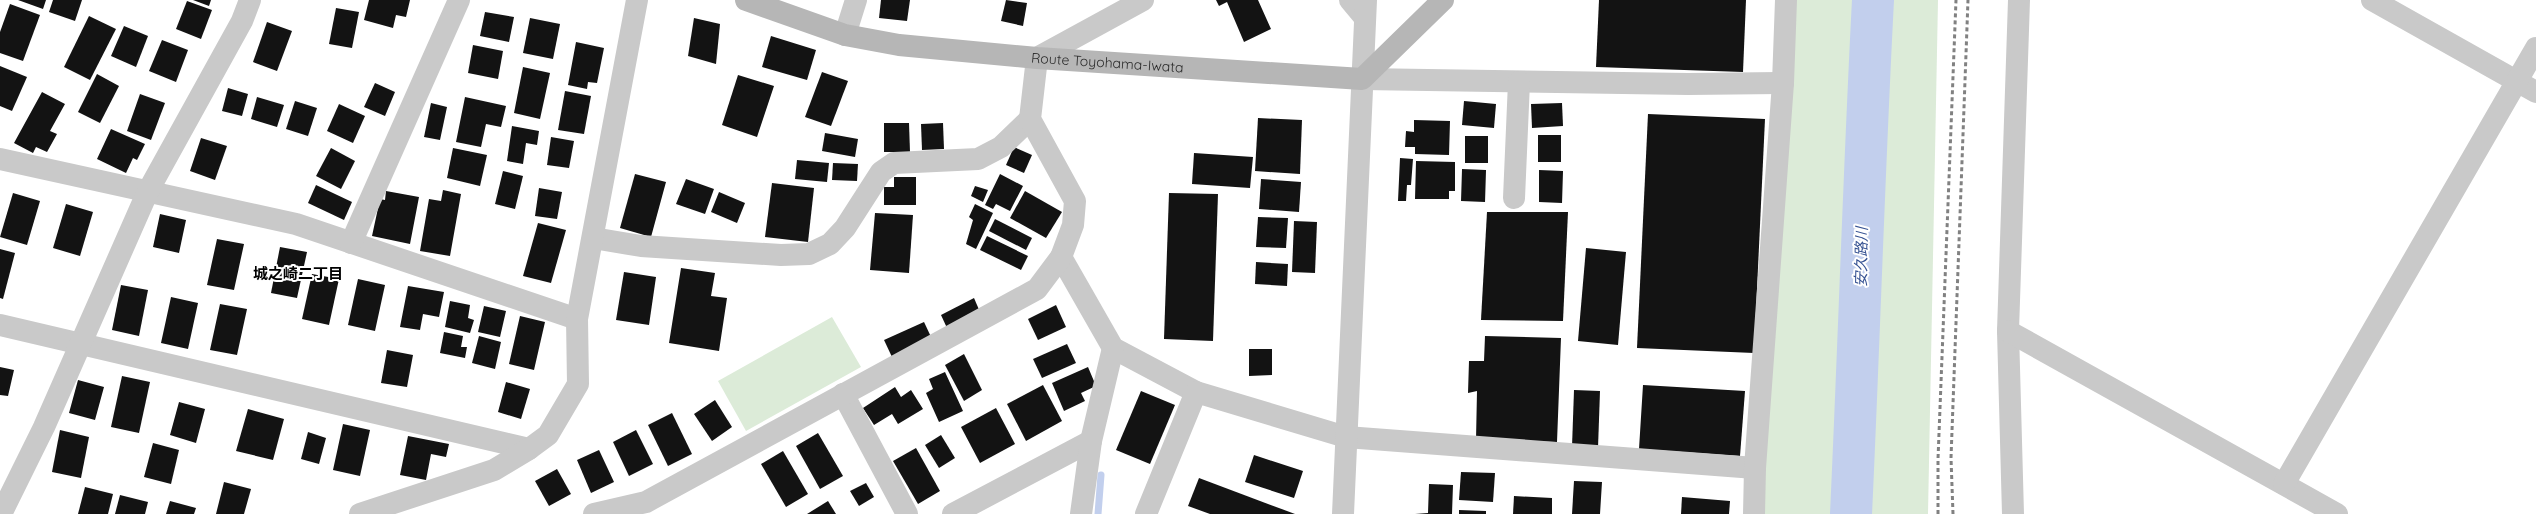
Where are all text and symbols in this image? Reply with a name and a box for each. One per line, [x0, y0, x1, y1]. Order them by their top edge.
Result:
street label: Route Toyohama-Iwata [1030, 48, 1184, 76]
water label: 安久路川 [1851, 225, 1871, 287]
district label: 城之崎二丁目 [253, 264, 343, 283]

